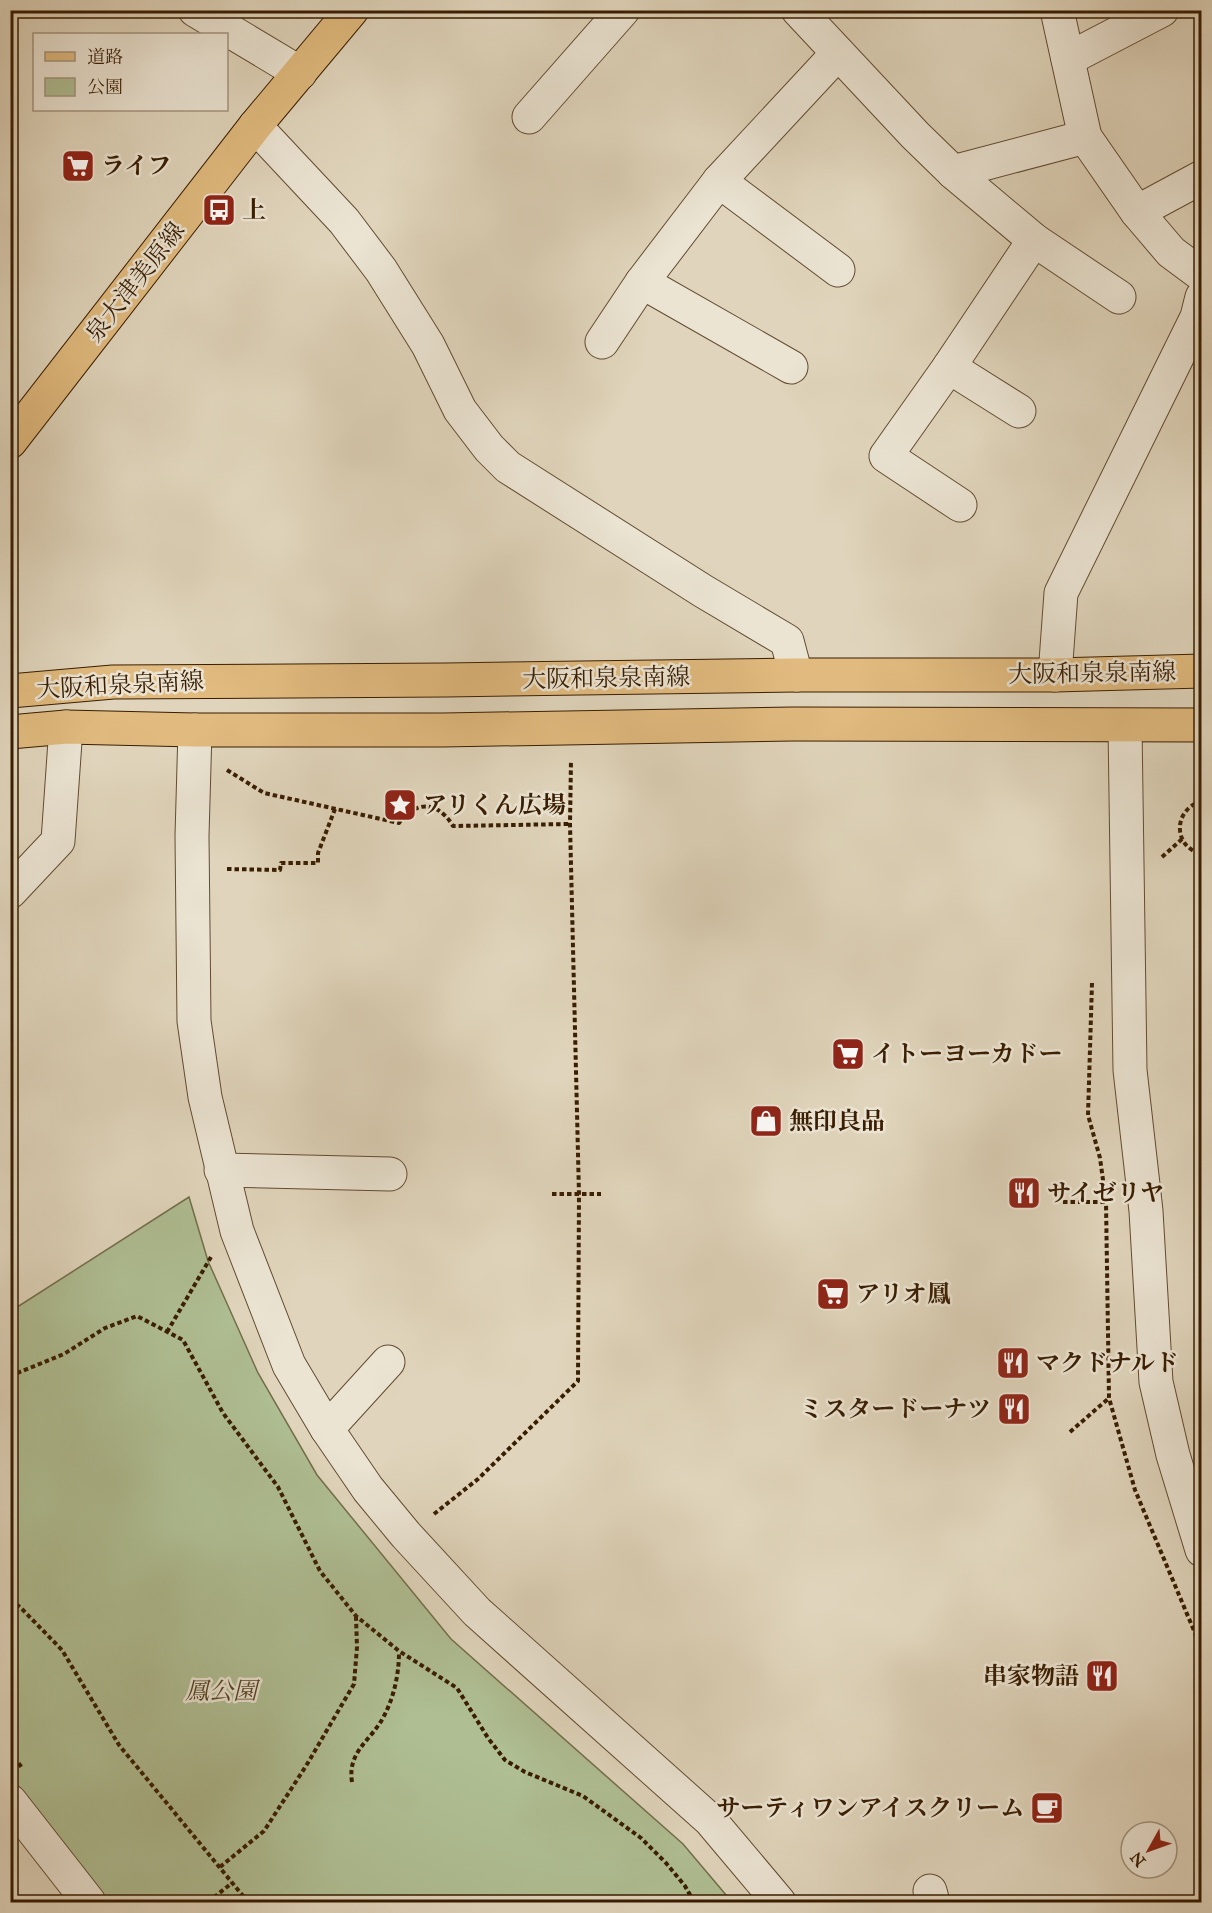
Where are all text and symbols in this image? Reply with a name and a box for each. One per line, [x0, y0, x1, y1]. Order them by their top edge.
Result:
legend [33, 33, 228, 111]
text: 道路 [87, 46, 123, 68]
text: 公園 [87, 76, 123, 98]
supermarket icon: ライフ [60, 148, 96, 184]
place label: ライフ [101, 151, 172, 181]
bus stop icon: 上 [201, 192, 237, 228]
place label: 上 [242, 195, 266, 225]
street label: 泉大津美原線 [79, 216, 191, 348]
street label: 大阪和泉泉南線 [1008, 657, 1176, 689]
street label: 大阪和泉泉南線 [522, 662, 690, 694]
street label: 大阪和泉泉南線 [35, 666, 205, 704]
place icon: アリくん広場 [382, 787, 418, 823]
place label: アリくん広場 [423, 790, 566, 820]
supermarket icon: イトーヨーカドー [830, 1036, 866, 1072]
place label: イトーヨーカドー [871, 1039, 1063, 1069]
shop icon: 無印良品 [748, 1103, 784, 1139]
place label: 無印良品 [789, 1106, 885, 1136]
restaurant icon: サイゼリヤ [1006, 1175, 1042, 1211]
place label: サイゼリヤ [1047, 1178, 1164, 1208]
supermarket icon: アリオ鳳 [815, 1276, 851, 1312]
place label: アリオ鳳 [856, 1279, 951, 1309]
restaurant icon: マクドナルド [995, 1345, 1031, 1381]
place label: マクドナルド [1036, 1348, 1179, 1378]
restaurant icon: ミスタードーナツ [996, 1391, 1032, 1427]
place label: ミスタードーナツ [799, 1394, 991, 1424]
restaurant icon: 串家物語 [1084, 1658, 1120, 1694]
place label: 串家物語 [983, 1661, 1079, 1691]
park label: 鳳公園 [185, 1676, 261, 1706]
cafe icon: サーティワンアイスクリーム [1029, 1790, 1065, 1826]
place label: サーティワンアイスクリーム [716, 1793, 1024, 1823]
north arrow [1119, 1820, 1179, 1880]
text: N [1126, 1848, 1150, 1871]

